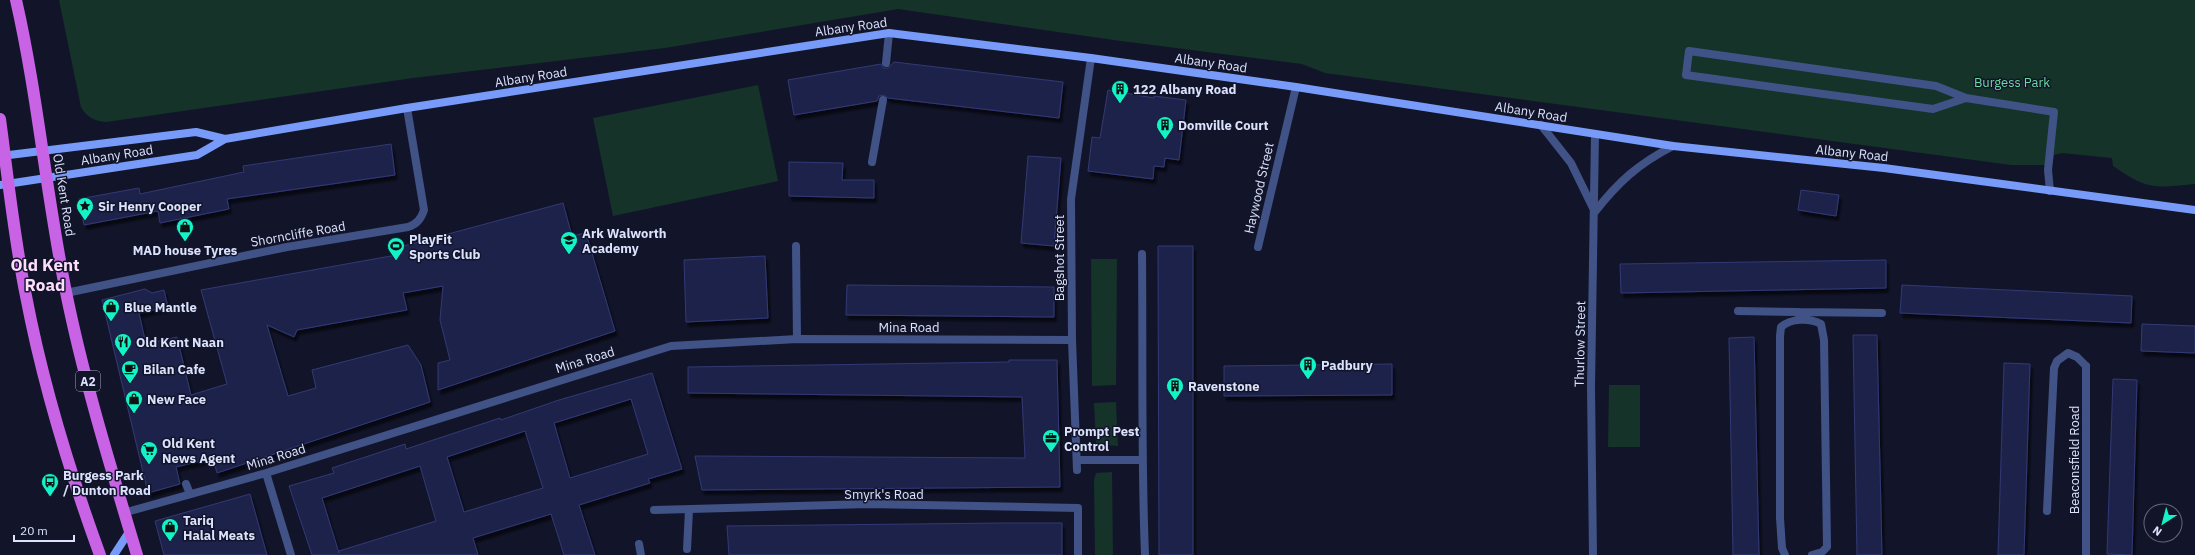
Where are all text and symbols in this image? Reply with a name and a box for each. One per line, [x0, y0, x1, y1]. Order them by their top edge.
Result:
street label: Albany Road [814, 13, 888, 41]
street label: Albany Road [1174, 49, 1248, 77]
street label: Albany Road [494, 63, 568, 91]
park label: Burgess Park [1974, 74, 2050, 91]
building icon: 122 Albany Road [1110, 79, 1130, 104]
place label: 122 Albany Road [1133, 81, 1236, 98]
street label: Albany Road [1494, 98, 1568, 126]
building icon: Domville Court [1155, 115, 1175, 140]
place label: Domville Court [1178, 117, 1269, 134]
street label: Albany Road [80, 141, 154, 169]
street label: Haywood Street [1240, 141, 1278, 235]
street label: Albany Road [1815, 141, 1889, 165]
street label: Old Kent Road [49, 153, 79, 237]
place icon: Sir Henry Cooper [75, 196, 95, 221]
place label: Sir Henry Cooper [98, 198, 202, 215]
street label: Bagshot Street [1051, 215, 1068, 301]
shop icon: MAD house Tyres [175, 217, 195, 242]
street label: Shorncliffe Road [249, 217, 347, 251]
place label: Ark Walworth Academy [582, 225, 666, 257]
school or university icon: Ark Walworth Academy [559, 230, 579, 255]
place label: PlayFit Sports Club [409, 231, 480, 263]
sports icon: PlayFit Sports Club [386, 236, 406, 261]
place label: MAD house Tyres [133, 242, 238, 259]
district label: Old Kent Road [10, 254, 80, 296]
shop icon: Blue Mantle [101, 297, 121, 322]
place label: Blue Mantle [124, 299, 197, 316]
street label: Thurlow Street [1571, 301, 1589, 387]
street label: Mina Road [878, 319, 940, 336]
restaurant icon: Old Kent Naan [113, 332, 133, 357]
place label: Old Kent Naan [136, 334, 224, 351]
street label: Mina Road [553, 343, 617, 377]
building icon: Padbury [1298, 355, 1318, 380]
place label: Padbury [1321, 357, 1373, 374]
cafe icon: Bilan Cafe [120, 359, 140, 384]
place label: Bilan Cafe [143, 361, 205, 378]
road number: A2 [76, 371, 100, 391]
building icon: Ravenstone [1165, 376, 1185, 401]
place label: Ravenstone [1188, 378, 1260, 395]
shop icon: New Face [124, 389, 144, 414]
place label: New Face [147, 391, 206, 408]
street label: Beaconsfield Road [2066, 406, 2083, 514]
place label: Prompt Pest Control [1064, 423, 1139, 455]
office icon: Prompt Pest Control [1041, 428, 1061, 453]
place label: Old Kent News Agent [162, 435, 235, 467]
supermarket icon: Old Kent News Agent [139, 440, 159, 465]
street label: Mina Road [244, 440, 308, 474]
place label: Burgess Park / Dunton Road [63, 467, 151, 499]
bus stop icon: Burgess Park / Dunton Road [40, 472, 60, 497]
street label: Smyrk's Road [844, 486, 924, 503]
north arrow [2143, 503, 2183, 543]
place label: Tariq Halal Meats [183, 512, 255, 544]
scale bar [14, 517, 74, 543]
shop icon: Tariq Halal Meats [160, 517, 180, 542]
text: 20 m [20, 523, 48, 538]
text: N [2150, 523, 2164, 539]

